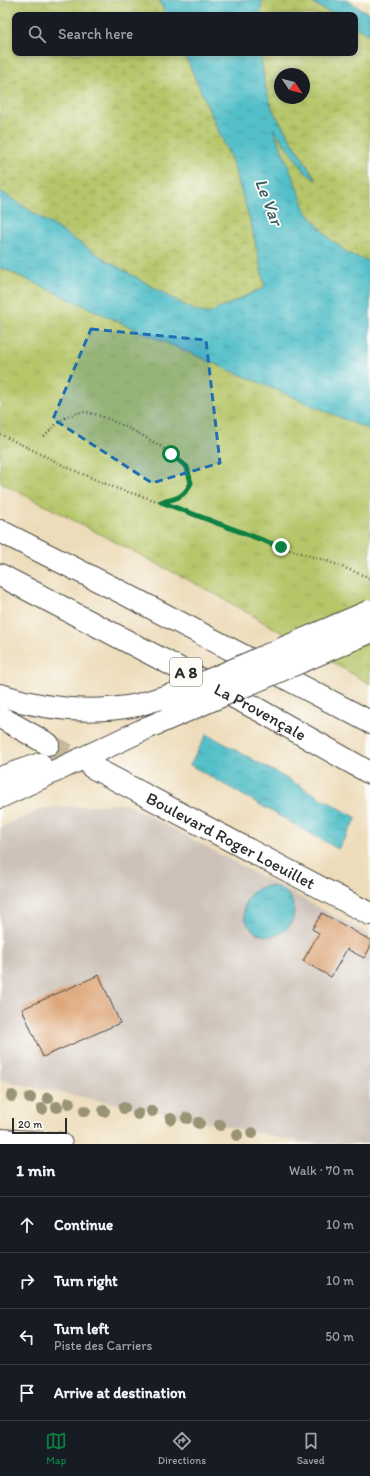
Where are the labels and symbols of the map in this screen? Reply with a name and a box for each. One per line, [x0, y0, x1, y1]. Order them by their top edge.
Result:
north arrow [274, 68, 310, 104]
water label: Le Var [250, 175, 289, 230]
route start [162, 445, 180, 463]
route end [272, 538, 290, 556]
road number: A 8 [170, 658, 202, 686]
street label: La Provençale [211, 678, 310, 745]
street label: Boulevard Roger Loeuillet [143, 788, 319, 893]
scale bar [12, 1116, 67, 1135]

